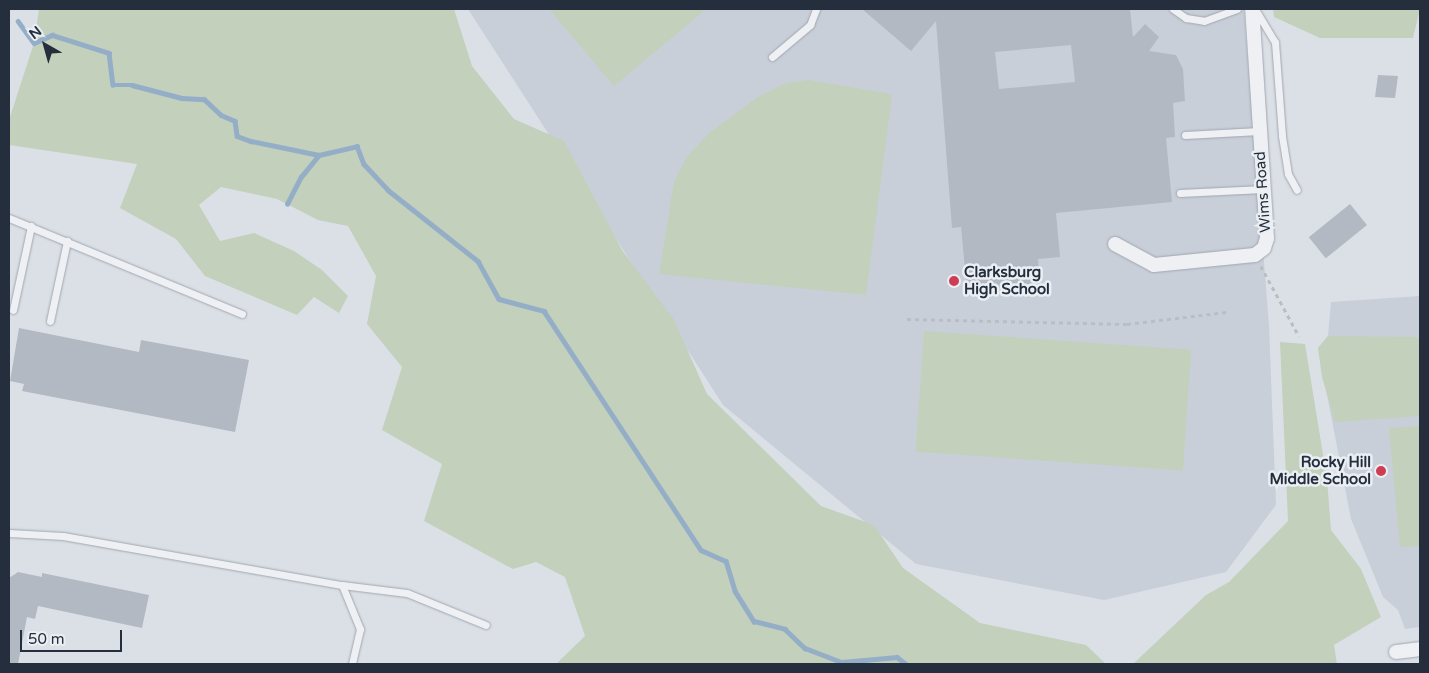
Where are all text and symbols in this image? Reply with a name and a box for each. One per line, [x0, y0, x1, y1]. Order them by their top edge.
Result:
north arrow [20, 20, 70, 70]
text: N [26, 23, 45, 43]
street label: Wims Road [1251, 151, 1275, 233]
place label: Clarksburg High School [964, 263, 1050, 298]
marker: Clarksburg High School [948, 275, 960, 287]
place label: Rocky Hill Middle School [1270, 453, 1371, 488]
marker: Rocky Hill Middle School [1375, 465, 1387, 477]
scale bar [22, 620, 125, 652]
text: 50 m [28, 630, 65, 648]

